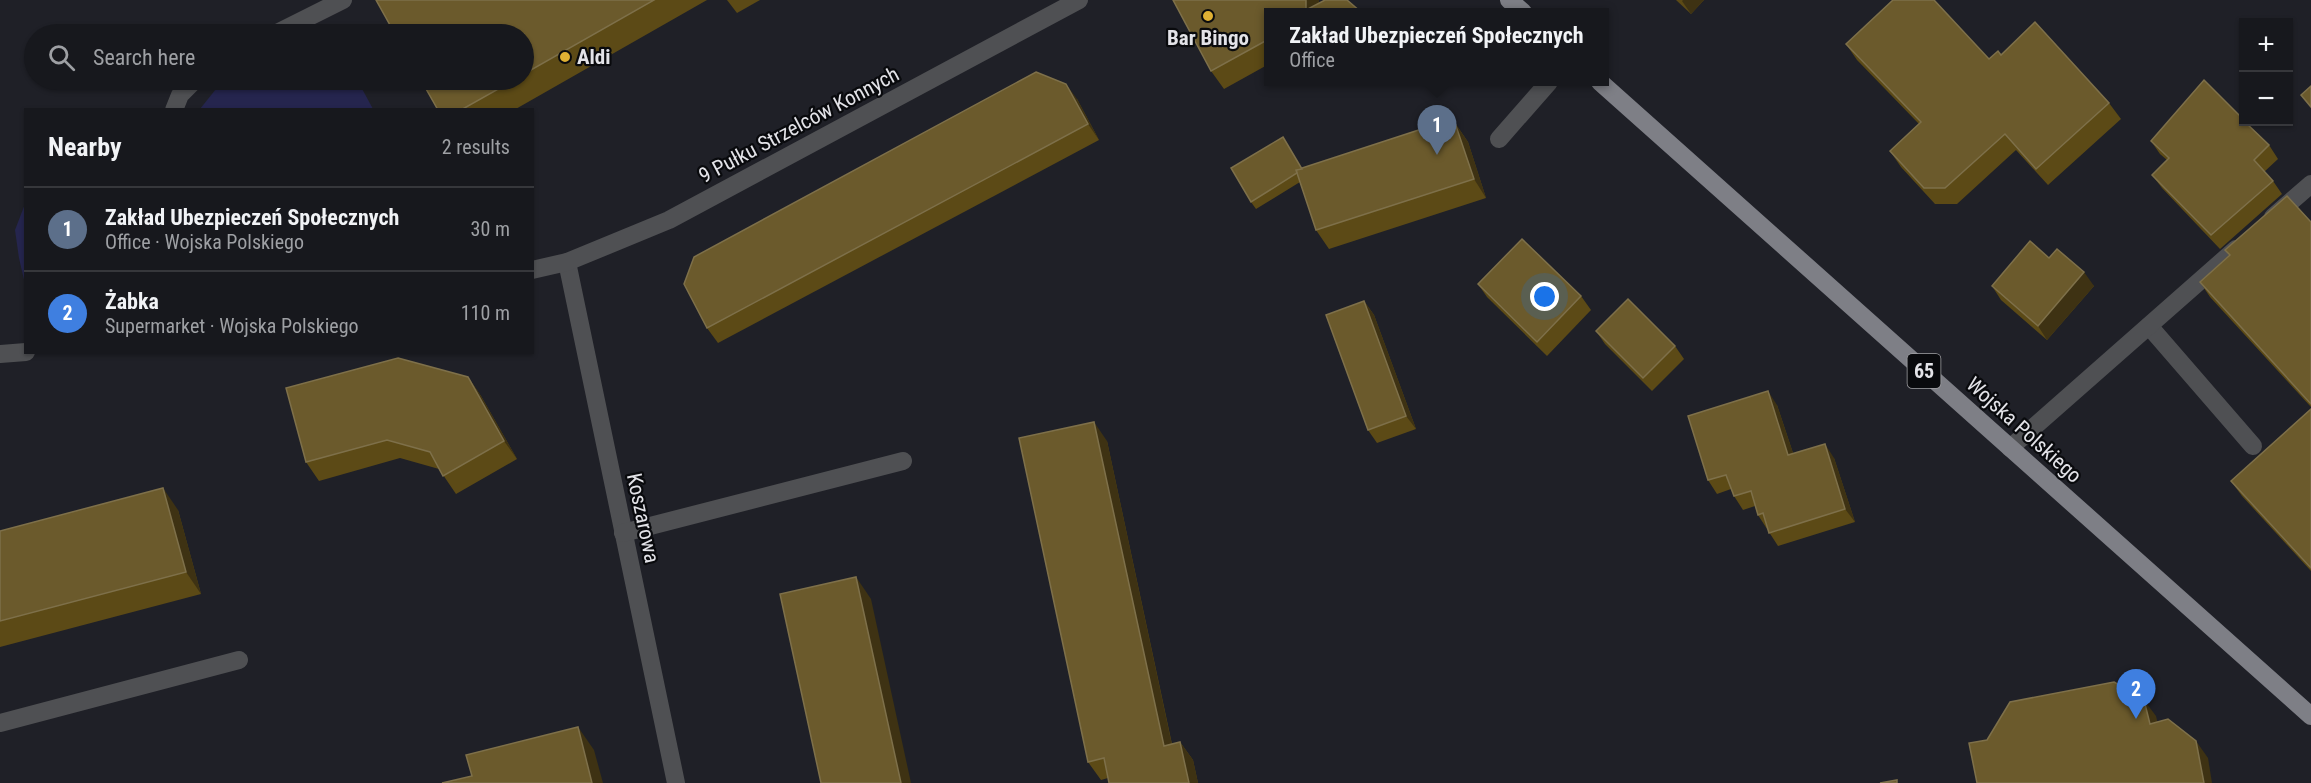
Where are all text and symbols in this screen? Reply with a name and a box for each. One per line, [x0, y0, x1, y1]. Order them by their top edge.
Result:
popup [1264, 8, 1609, 86]
marker: Bar Bingo [1201, 9, 1215, 23]
map controls [2239, 18, 2293, 126]
button: + [2239, 18, 2293, 72]
text: Zakład Ubezpieczeń Społecznych [1289, 23, 1584, 48]
search box [24, 24, 534, 90]
place label: Bar Bingo [1167, 26, 1249, 50]
icon: search [45, 41, 78, 74]
text: Search here [93, 45, 195, 70]
place label: Aldi [577, 45, 611, 69]
text: Office [1289, 48, 1335, 72]
marker: Aldi [558, 50, 572, 64]
street label: 9 Pułku Strzelców Konnych [695, 62, 903, 188]
button: − [2239, 72, 2293, 126]
pin: 1 [1418, 106, 1456, 155]
text: Nearby [48, 132, 122, 162]
text: 2 results [442, 135, 510, 159]
text: Zakład Ubezpieczeń Społecznych [105, 205, 399, 230]
text: 1 [62, 217, 73, 241]
text: 30 m [471, 217, 510, 241]
text: Office · Wojska Polskiego [105, 230, 304, 254]
your location [1530, 282, 1559, 311]
text: Żabka [105, 289, 159, 314]
text: 2 [62, 301, 73, 325]
text: 110 m [461, 301, 510, 325]
text: Supermarket · Wojska Polskiego [105, 314, 359, 338]
road number: 65 [1908, 354, 1940, 388]
street label: Wojska Polskiego [1962, 372, 2086, 488]
street label: Koszarowa [622, 471, 664, 565]
pin: 2 [2116, 670, 2156, 719]

